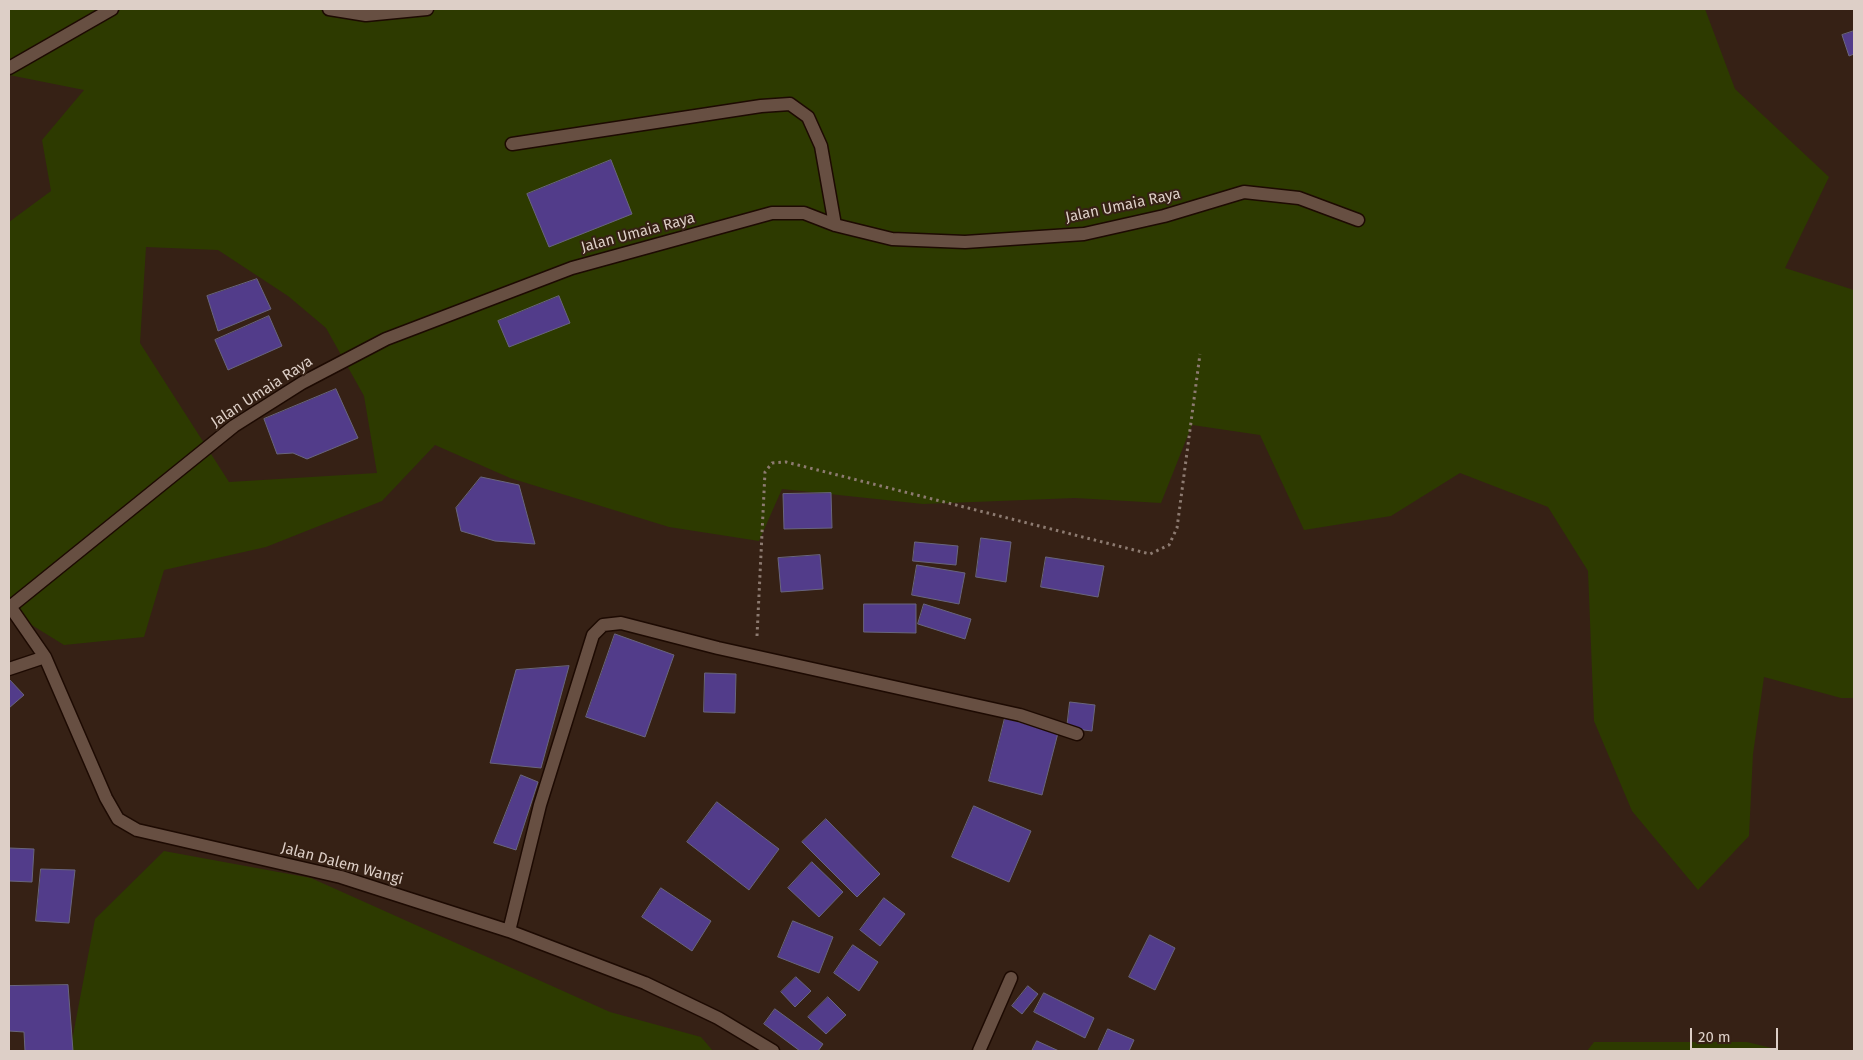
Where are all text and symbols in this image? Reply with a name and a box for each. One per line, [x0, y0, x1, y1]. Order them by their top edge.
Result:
street label: Jalan Umaia Raya [1064, 185, 1182, 227]
street label: Jalan Umaia Raya [579, 209, 697, 257]
street label: Jalan Umaia Raya [208, 353, 316, 431]
street label: Jalan Dalem Wangi [279, 839, 405, 889]
scale bar [1693, 1018, 1780, 1050]
text: 20 m [1698, 1028, 1731, 1046]

